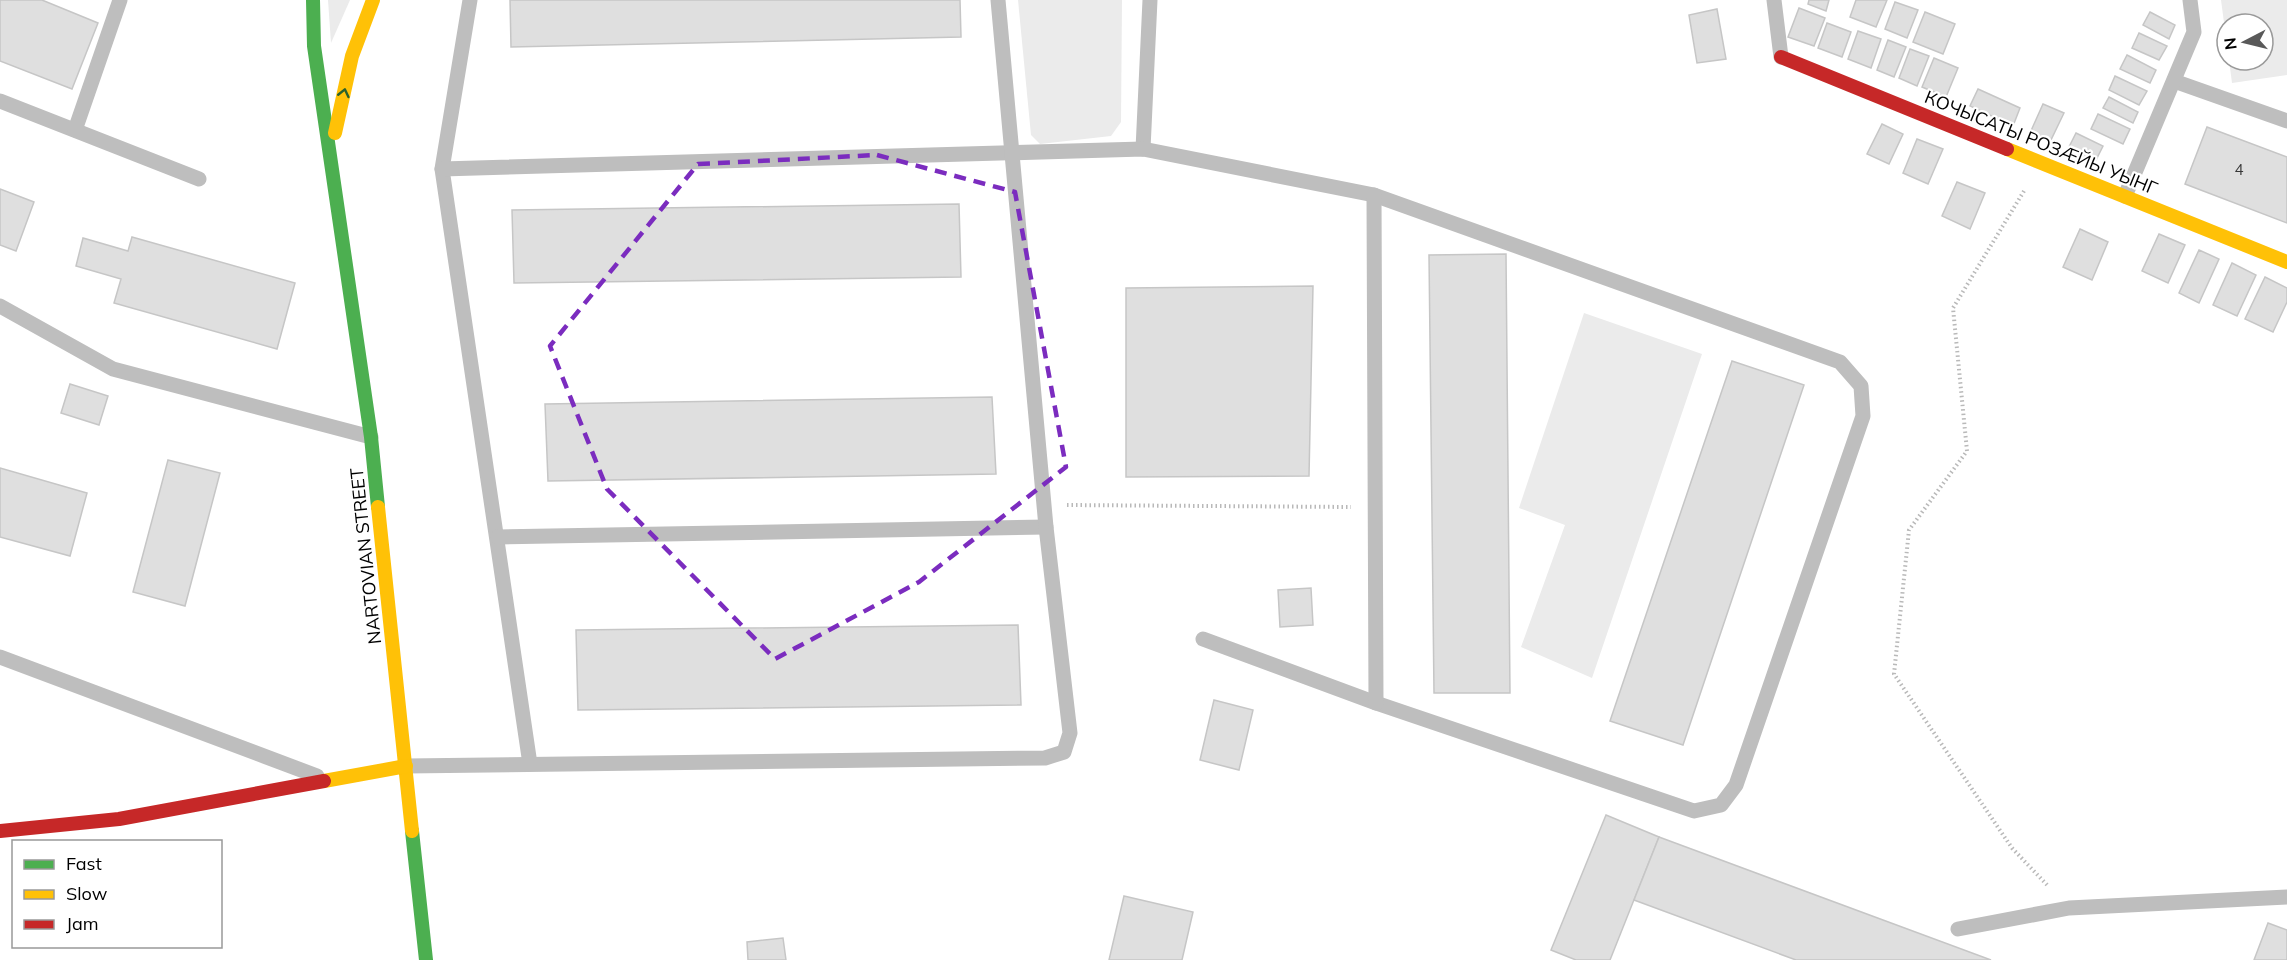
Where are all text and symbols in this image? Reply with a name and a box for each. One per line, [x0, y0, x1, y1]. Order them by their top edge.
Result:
north arrow [2215, 12, 2275, 72]
text: N [2219, 37, 2241, 51]
street label: КОЧЫСАТЫ РОЗÆЙЫ УЫНГ [1921, 85, 2161, 200]
one-way arrow [337, 88, 350, 98]
house number: 4 [2234, 160, 2244, 179]
street label: NARTOVIAN STREET [345, 467, 386, 645]
legend [12, 840, 222, 948]
text: Fast [66, 852, 102, 875]
text: Slow [66, 882, 108, 905]
text: Jam [66, 912, 99, 935]

